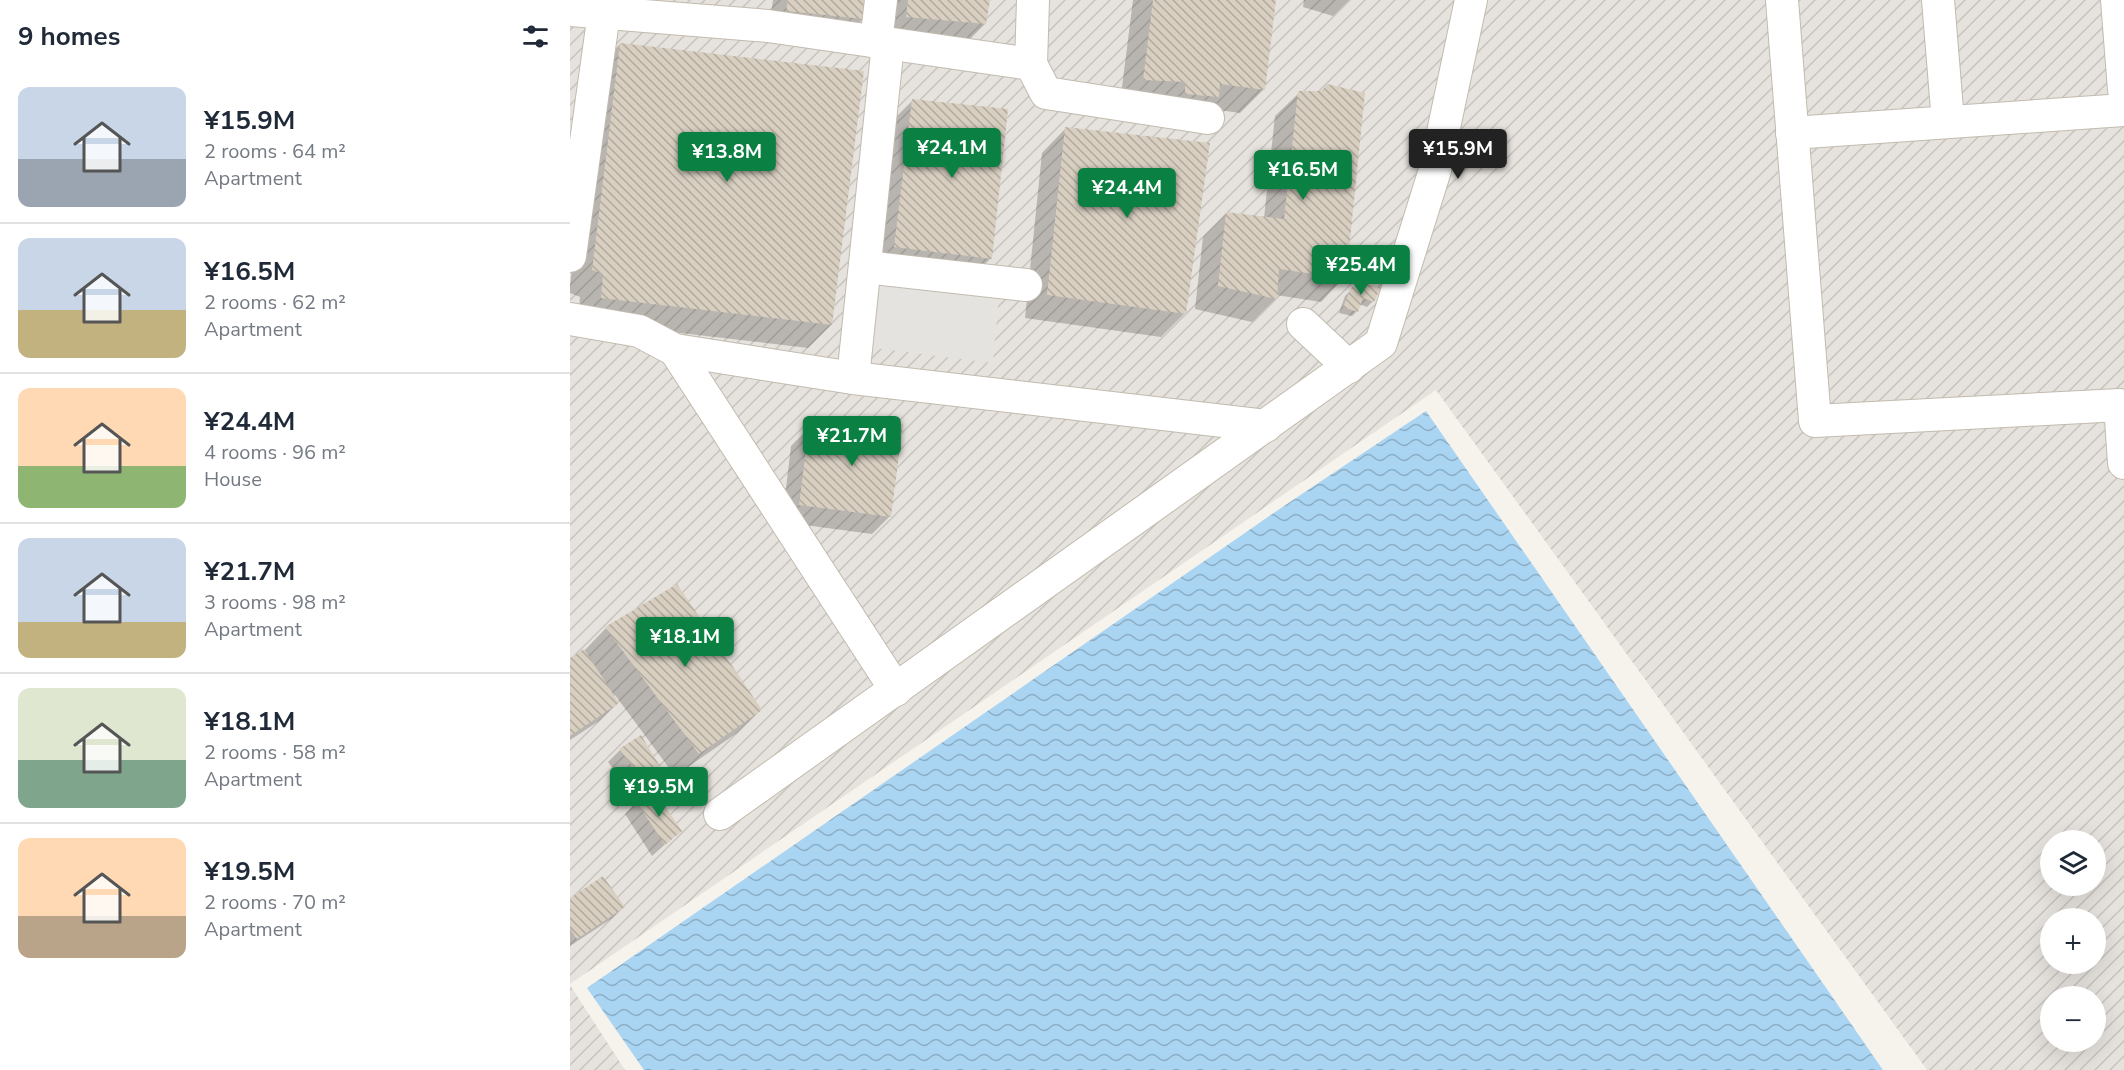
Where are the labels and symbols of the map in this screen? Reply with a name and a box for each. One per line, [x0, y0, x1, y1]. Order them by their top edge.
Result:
pin: ¥24.1M [903, 128, 1001, 179]
pin: ¥15.9M [1409, 129, 1507, 180]
pin: ¥13.8M [678, 132, 776, 183]
pin: ¥16.5M [1254, 150, 1352, 201]
pin: ¥24.4M [1078, 168, 1176, 219]
pin: ¥25.4M [1312, 245, 1410, 296]
pin: ¥21.7M [803, 416, 901, 467]
pin: ¥18.1M [636, 617, 734, 668]
pin: ¥19.5M [610, 767, 708, 818]

